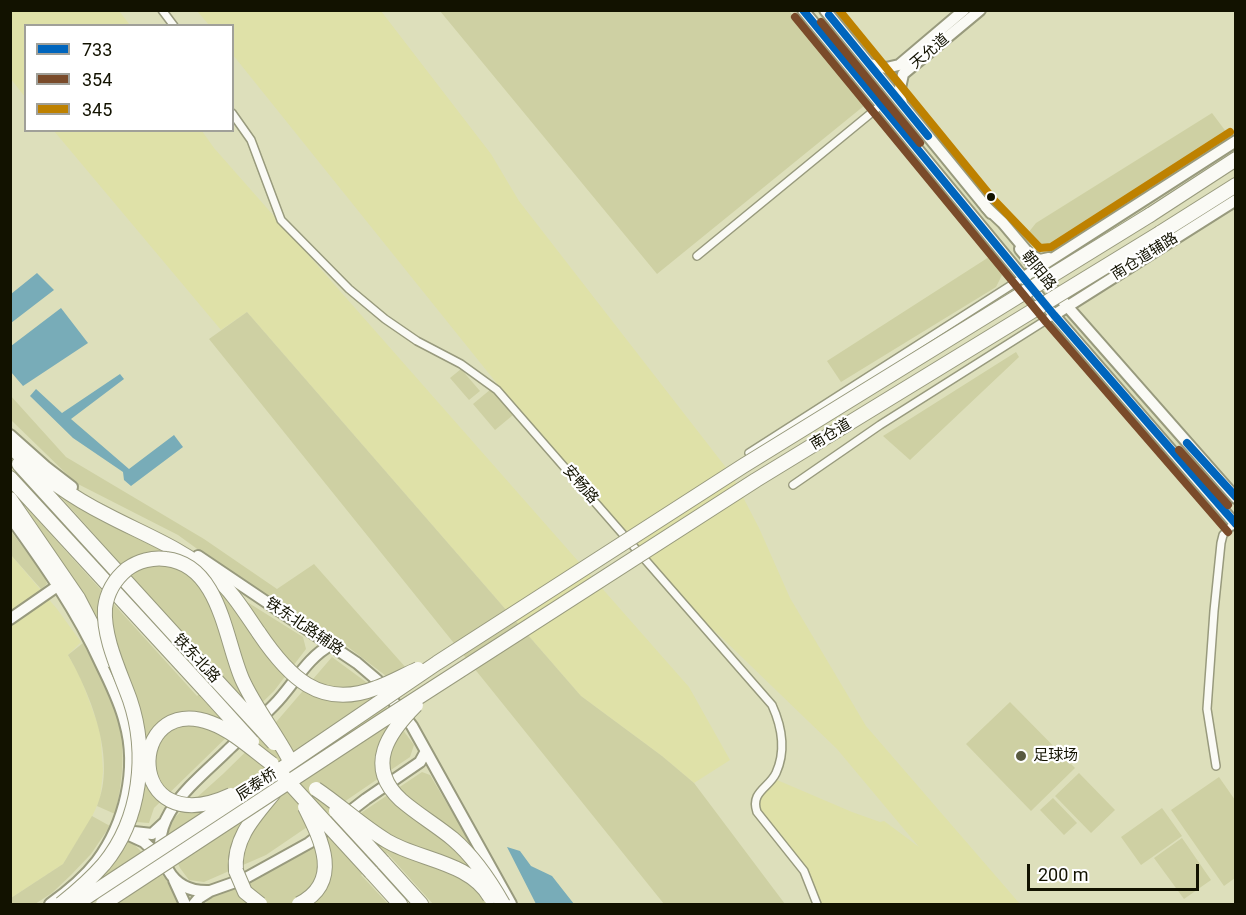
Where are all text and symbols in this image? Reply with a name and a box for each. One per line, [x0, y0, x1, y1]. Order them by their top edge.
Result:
legend [24, 24, 234, 132]
street label: 天允道 [907, 31, 953, 73]
text: 733 [82, 39, 112, 60]
text: 354 [82, 69, 112, 90]
text: 345 [82, 99, 112, 120]
unlabelled marker [985, 191, 997, 203]
street label: 南仓道辅路 [1108, 229, 1182, 285]
street label: 朝阳路 [1017, 248, 1059, 294]
street label: 南仓道 [807, 416, 855, 454]
street label: 安畅路 [558, 462, 602, 508]
street label: 铁东北路辅路 [262, 594, 346, 660]
street label: 铁东北路 [169, 631, 223, 687]
place label: 足球场 [1033, 747, 1078, 765]
marker: 足球场 [1014, 749, 1028, 763]
street label: 辰泰桥 [233, 765, 281, 805]
scale bar [1030, 852, 1202, 890]
text: 200 m [1038, 864, 1089, 885]

